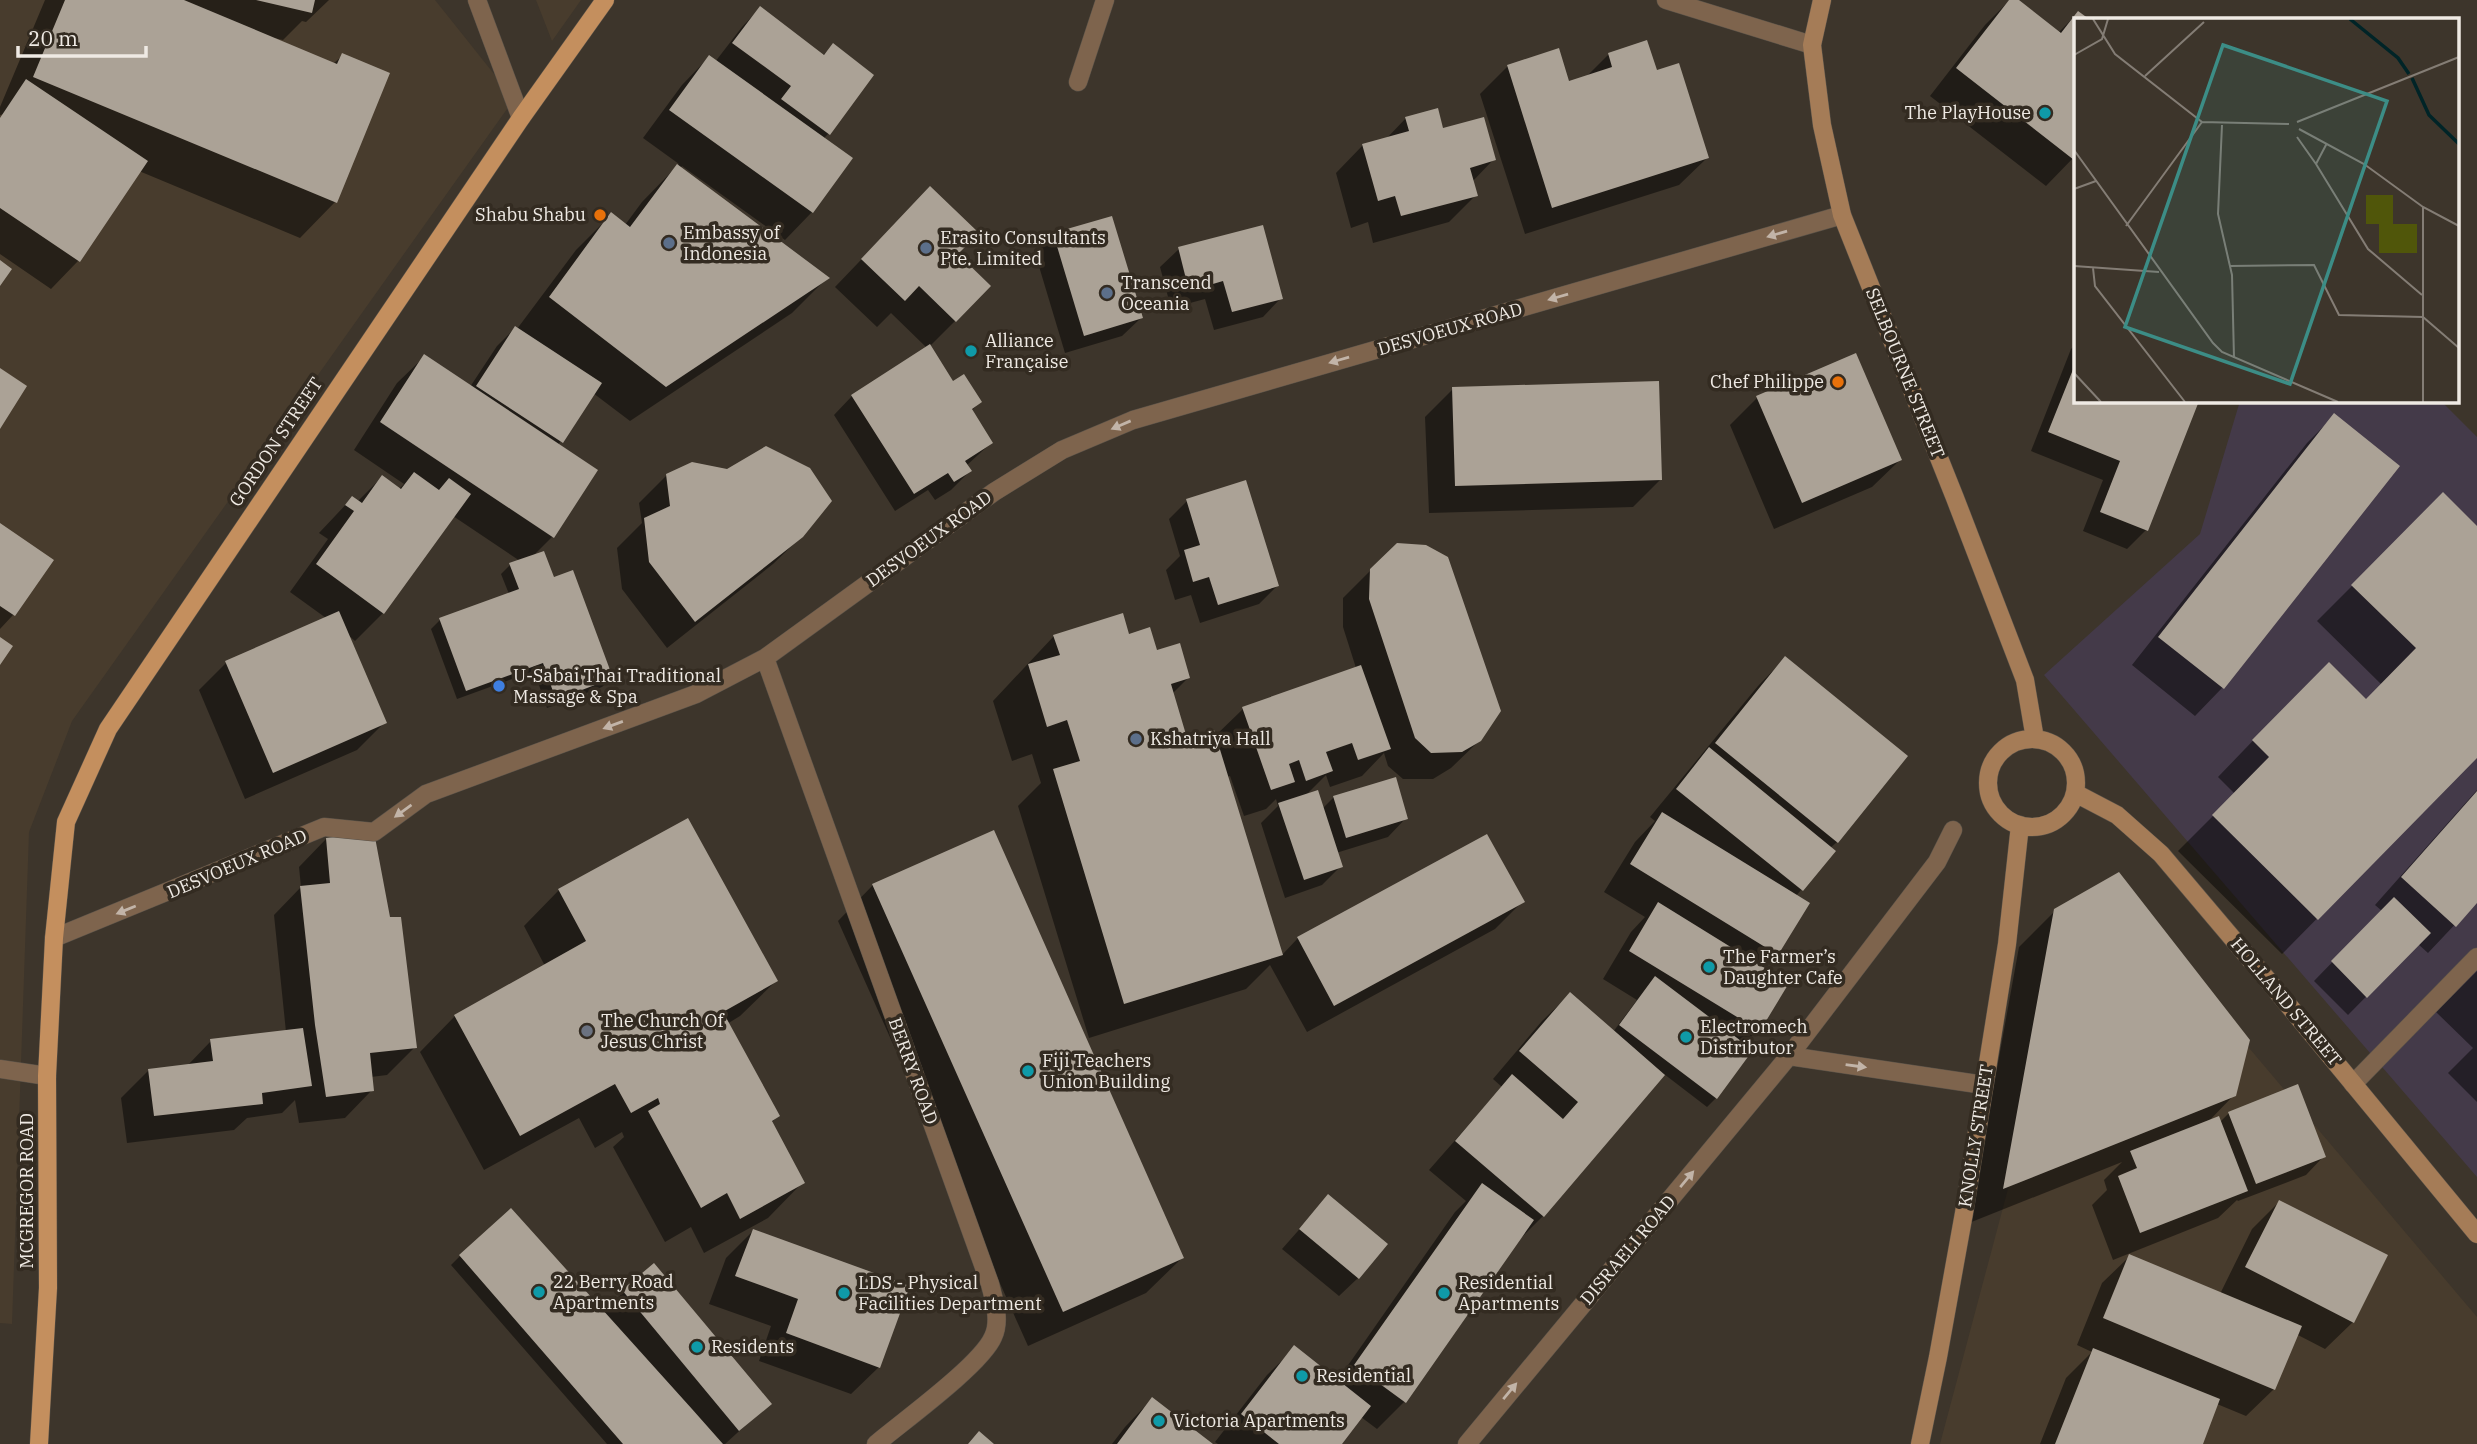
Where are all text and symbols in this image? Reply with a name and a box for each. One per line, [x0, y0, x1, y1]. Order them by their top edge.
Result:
scale bar [18, 14, 145, 58]
inset map [2074, 18, 2460, 402]
text: 20 m [28, 24, 78, 52]
place label: The PlayHouse [1904, 101, 2031, 124]
marker: The PlayHouse [2037, 105, 2053, 121]
place label: Shabu Shabu [475, 203, 586, 226]
marker: Shabu Shabu [592, 207, 608, 223]
place label: Embassy of Indonesia [683, 221, 782, 265]
place label: Erasito Consultants Pte. Limited [940, 226, 1106, 270]
one-way arrow [1766, 230, 1787, 240]
marker: Embassy of Indonesia [661, 235, 677, 251]
marker: Erasito Consultants Pte. Limited [918, 240, 934, 256]
place label: Transcend Oceania [1121, 271, 1212, 315]
street label: SELBOURNE STREET [1861, 284, 1950, 462]
marker: Transcend Oceania [1099, 285, 1115, 301]
one-way arrow [1547, 293, 1568, 303]
street label: DESVOEUX ROAD [1375, 297, 1525, 360]
place label: Alliance Française [985, 329, 1068, 373]
marker: Alliance Française [963, 343, 979, 359]
one-way arrow [1329, 356, 1350, 366]
place label: Chef Philippe [1710, 370, 1824, 393]
street label: GORDON STREET [224, 372, 328, 511]
marker: Chef Philippe [1830, 374, 1846, 390]
one-way arrow [1111, 420, 1132, 431]
street label: DESVOEUX ROAD [861, 485, 996, 592]
place label: U-Sabai Thai Traditional Massage & Spa [513, 664, 721, 708]
marker: U-Sabai Thai Traditional Massage & Spa [491, 678, 507, 694]
one-way arrow [602, 720, 623, 731]
place label: Kshatriya Hall [1150, 727, 1271, 750]
marker: Kshatriya Hall [1128, 731, 1144, 747]
one-way arrow [394, 804, 412, 818]
street label: DESVOEUX ROAD [163, 824, 310, 903]
one-way arrow [115, 904, 136, 915]
street label: HOLLAND STREET [2226, 933, 2347, 1071]
place label: The Farmer’s Daughter Cafe [1723, 945, 1843, 989]
marker: The Farmer’s Daughter Cafe [1701, 959, 1717, 975]
place label: The Church Of Jesus Christ [601, 1009, 725, 1053]
street label: BERRY ROAD [883, 1014, 943, 1127]
place label: Electromech Distributor [1700, 1015, 1808, 1059]
marker: The Church Of Jesus Christ [579, 1023, 595, 1039]
marker: Electromech Distributor [1678, 1029, 1694, 1045]
place label: Fiji Teachers Union Building [1042, 1049, 1170, 1093]
one-way arrow [1846, 1061, 1868, 1072]
marker: Fiji Teachers Union Building [1020, 1063, 1036, 1079]
street label: KNOLLY STREET [1953, 1063, 1998, 1209]
street label: MCGREGOR ROAD [15, 1113, 38, 1269]
one-way arrow [1679, 1170, 1694, 1187]
street label: DISRAELI ROAD [1575, 1190, 1680, 1309]
place label: 22 Berry Road Apartments [553, 1270, 674, 1314]
place label: LDS - Physical Facilities Department [858, 1271, 1042, 1315]
place label: Residential Apartments [1458, 1271, 1559, 1315]
marker: 22 Berry Road Apartments [531, 1284, 547, 1300]
marker: LDS - Physical Facilities Department [836, 1285, 852, 1301]
marker: Residential Apartments [1436, 1285, 1452, 1301]
place label: Residents [711, 1335, 794, 1358]
marker: Residents [689, 1339, 705, 1355]
place label: Residential [1316, 1364, 1411, 1387]
marker: Residential [1294, 1368, 1310, 1384]
one-way arrow [1502, 1383, 1517, 1400]
place label: Victoria Apartments [1173, 1409, 1345, 1432]
marker: Victoria Apartments [1151, 1413, 1167, 1429]

